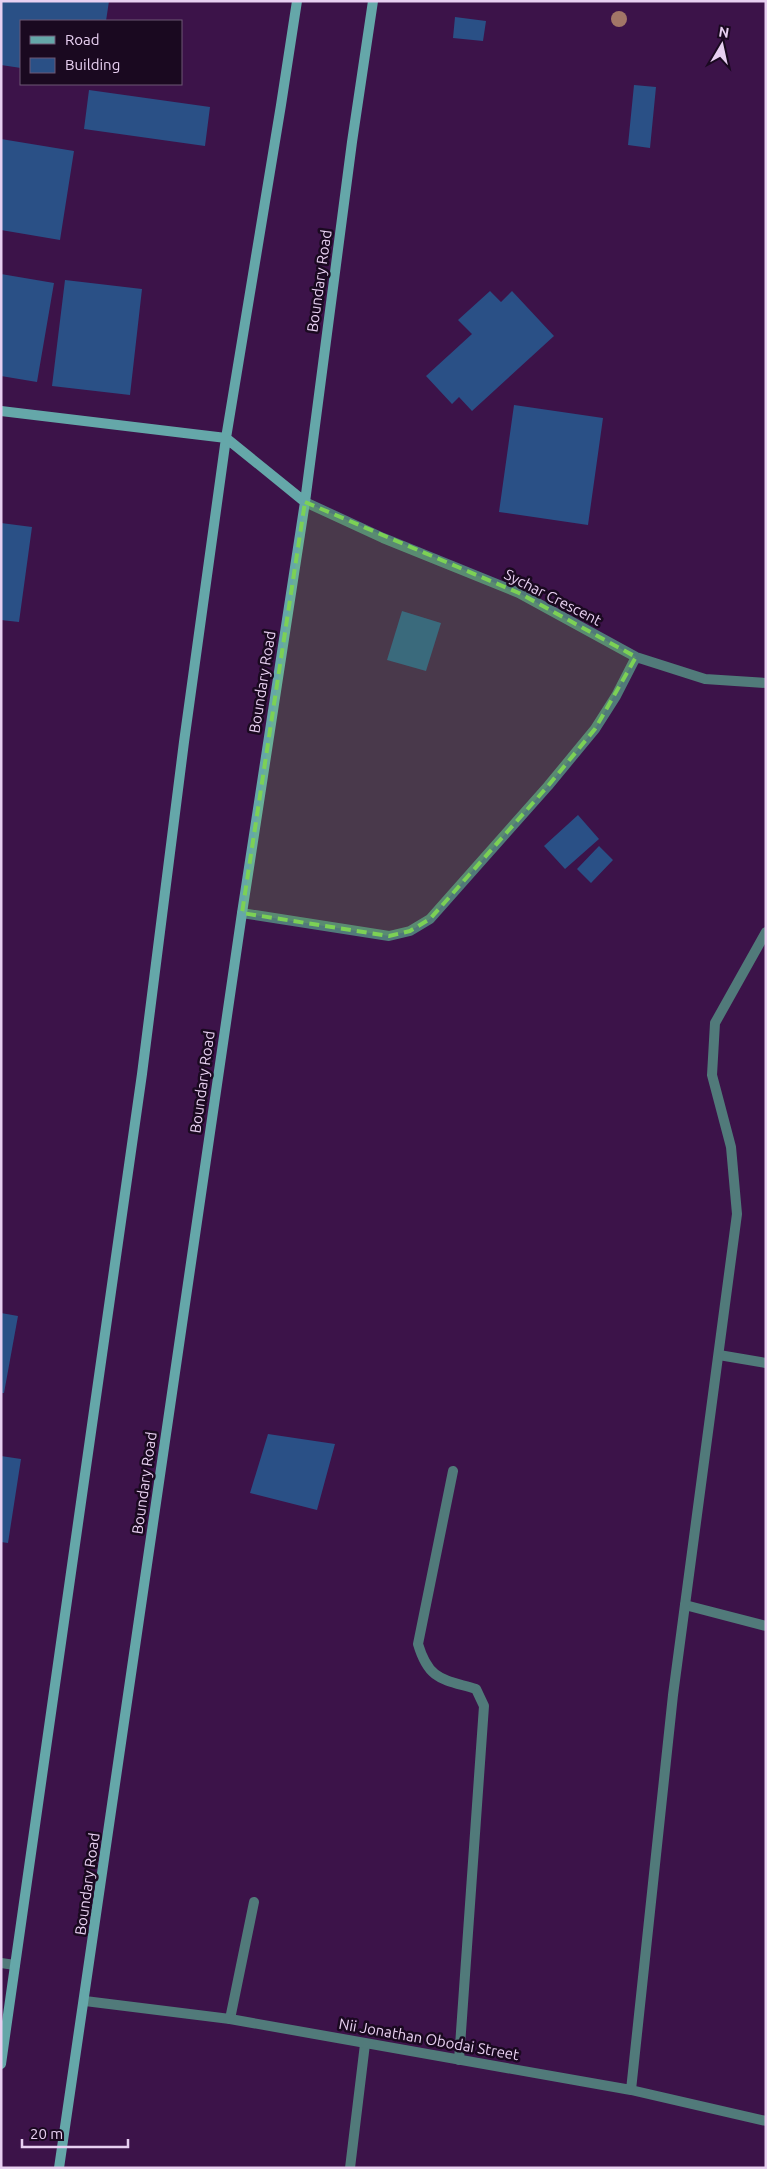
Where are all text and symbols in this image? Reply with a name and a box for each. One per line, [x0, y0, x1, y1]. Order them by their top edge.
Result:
legend [20, 20, 182, 85]
north arrow [697, 20, 747, 70]
text: N [718, 23, 730, 41]
text: Road [65, 31, 100, 48]
text: Building [65, 56, 120, 73]
street label: Boundary Road [303, 229, 335, 333]
street label: Sychar Crescent [502, 565, 604, 629]
street label: Boundary Road [246, 630, 278, 734]
street label: Boundary Road [186, 1030, 218, 1134]
street label: Boundary Road [128, 1431, 160, 1535]
street label: Boundary Road [71, 1832, 103, 1936]
street label: Nii Jonathan Obodai Street [338, 2015, 521, 2063]
scale bar [22, 2116, 129, 2148]
text: 20 m [30, 2125, 63, 2142]

